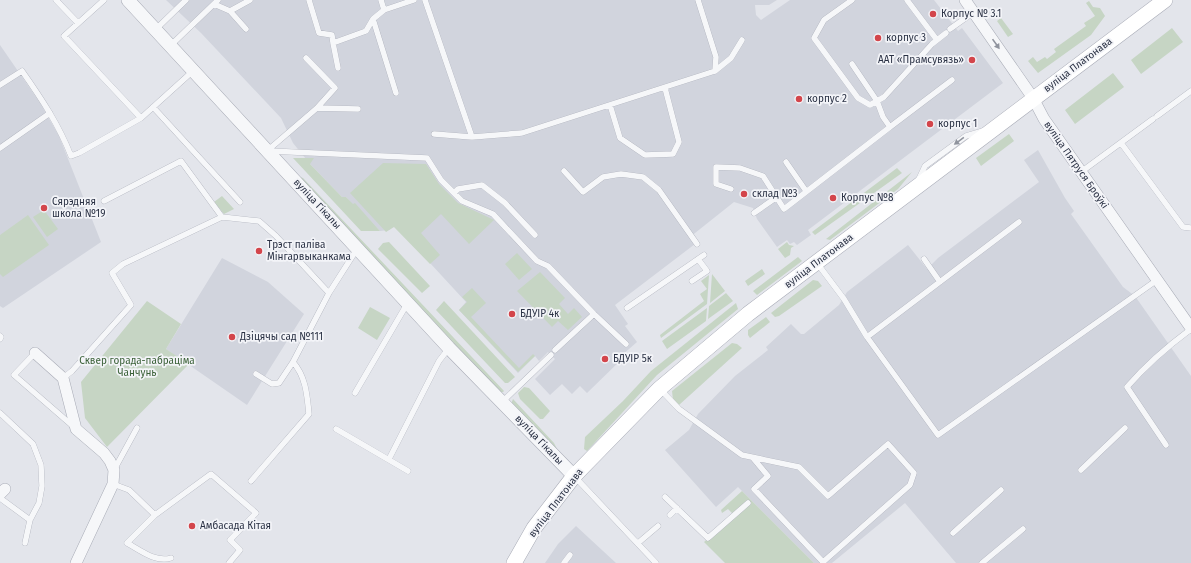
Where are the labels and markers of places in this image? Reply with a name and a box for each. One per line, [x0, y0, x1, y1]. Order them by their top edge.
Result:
place label: Корпус № 3.1 [941, 8, 1001, 20]
marker: Корпус № 3.1 [928, 9, 938, 19]
place label: корпус 3 [886, 32, 926, 44]
marker: корпус 3 [873, 33, 883, 43]
place label: ААТ «Прамсувязь» [878, 54, 964, 66]
marker: ААТ «Прамсувязь» [967, 55, 977, 65]
place label: корпус 2 [807, 93, 847, 105]
marker: корпус 2 [794, 94, 804, 104]
place label: корпус 1 [938, 118, 977, 130]
marker: корпус 1 [925, 119, 935, 129]
place label: склад №3 [752, 188, 798, 200]
marker: склад №3 [739, 189, 749, 199]
place label: Корпус №8 [841, 192, 894, 204]
marker: Корпус №8 [828, 193, 838, 203]
place label: Сярэдняя школа №19 [52, 196, 105, 220]
marker: Сярэдняя школа №19 [39, 203, 49, 213]
place label: Трэст паліва Мінгарвыканкама [267, 238, 351, 263]
marker: Трэст паліва Мінгарвыканкама [254, 246, 264, 256]
place label: БДУІР 4к [520, 308, 560, 320]
marker: БДУІР 4к [507, 309, 517, 319]
place label: Дзіцячы сад №111 [239, 330, 323, 343]
marker: Дзіцячы сад №111 [227, 332, 237, 342]
place label: БДУІР 5к [613, 353, 653, 365]
marker: БДУІР 5к [600, 354, 610, 364]
place label: Амбасада Кітая [200, 519, 271, 532]
marker: Амбасада Кітая [187, 521, 197, 531]

